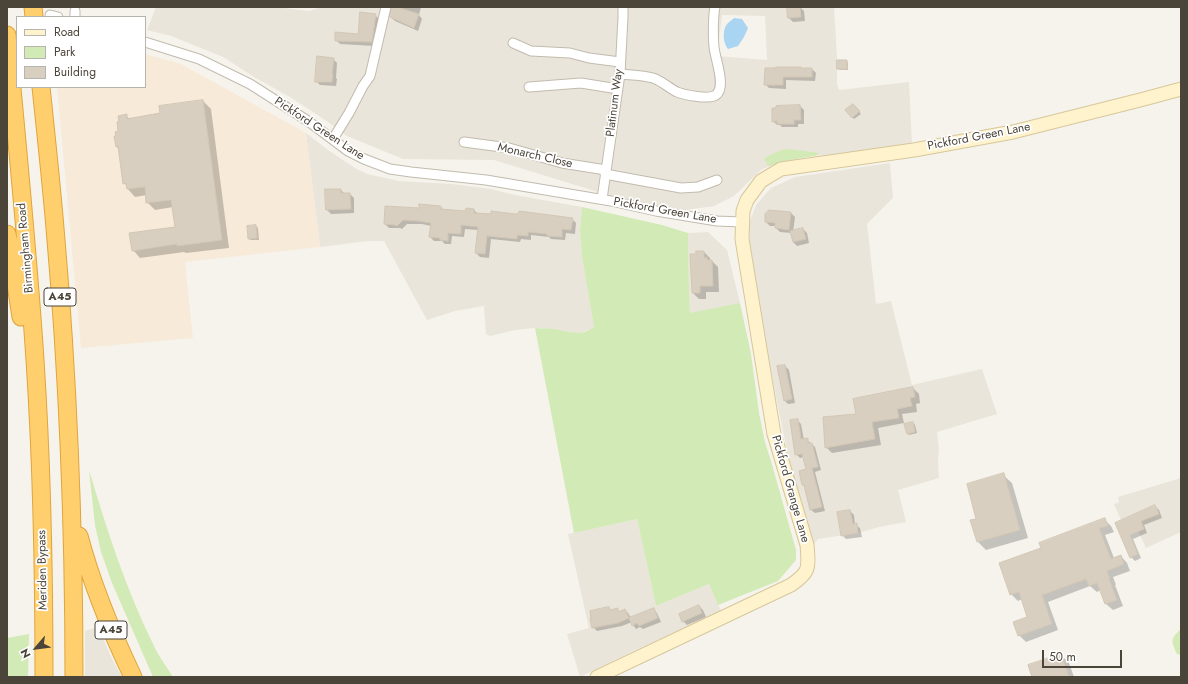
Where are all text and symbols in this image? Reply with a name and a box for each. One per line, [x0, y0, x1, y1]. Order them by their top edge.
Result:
legend [16, 16, 146, 88]
text: Road [54, 23, 80, 41]
text: Park [54, 43, 75, 61]
text: Building [54, 63, 96, 81]
street label: Platinum Way [604, 68, 626, 138]
street label: Pickford Green Lane [271, 95, 367, 163]
street label: Pickford Green Lane [926, 120, 1032, 154]
street label: Monarch Close [496, 140, 574, 172]
street label: Pickford Green Lane [612, 195, 718, 227]
street label: Birmingham Road [15, 202, 37, 294]
road number: A45 [44, 288, 76, 306]
street label: Pickford Grange Lane [768, 434, 812, 544]
street label: Meriden Bypass [35, 530, 51, 610]
road number: A45 [95, 621, 127, 639]
north arrow [16, 628, 56, 668]
scale bar [1044, 642, 1124, 668]
text: N [16, 646, 35, 661]
text: 50 m [1049, 648, 1076, 666]

